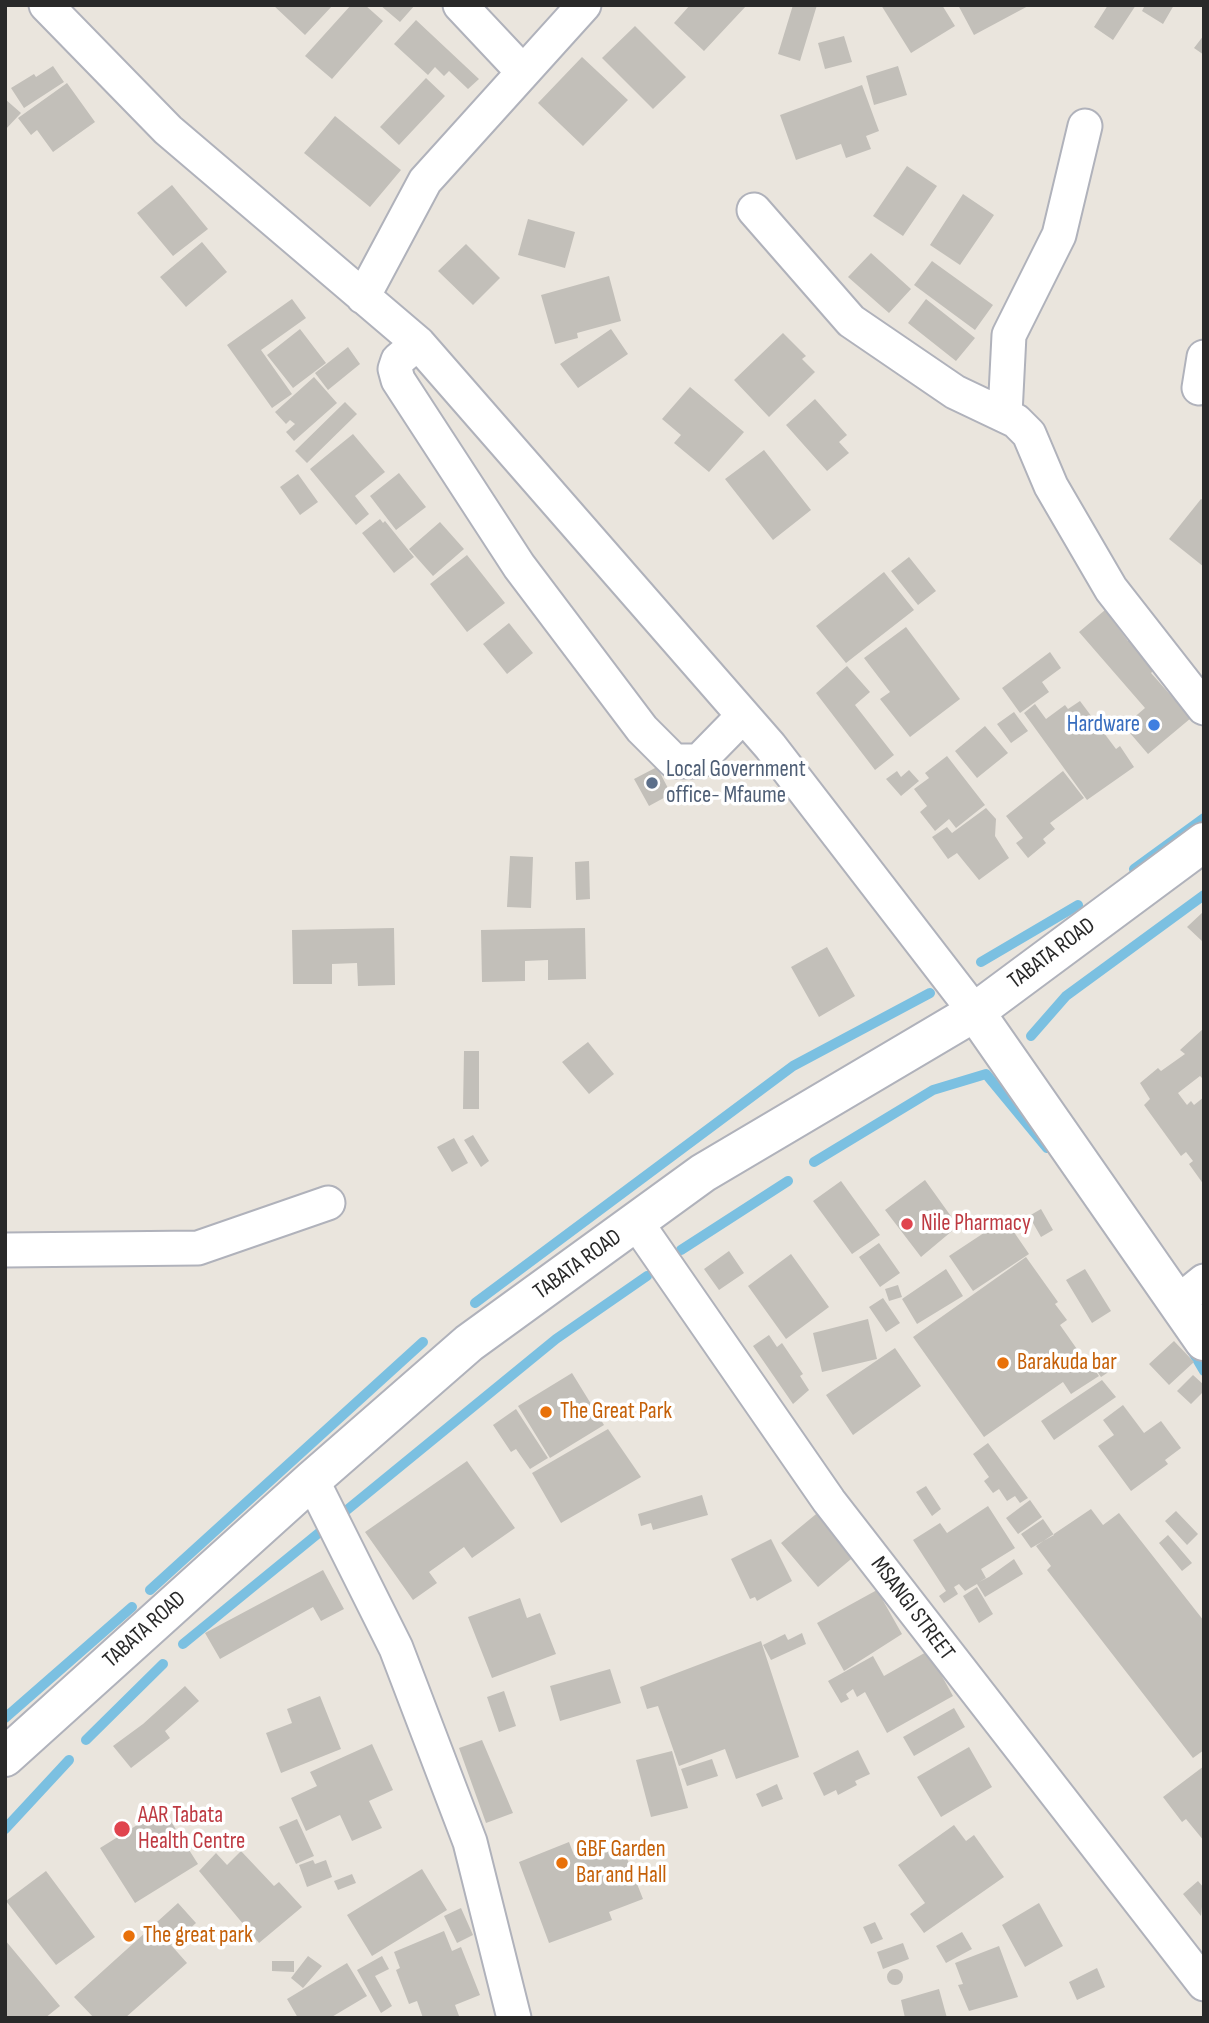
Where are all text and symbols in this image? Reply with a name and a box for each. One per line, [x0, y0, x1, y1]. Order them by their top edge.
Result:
place label: Hardware [1067, 711, 1140, 739]
marker: Hardware [1146, 717, 1162, 733]
place label: Local Government office- Mfaume [666, 756, 806, 810]
marker: Local Government office- Mfaume [644, 775, 660, 791]
street label: TABATA ROAD [1003, 912, 1101, 996]
place label: Nile Pharmacy [921, 1210, 1031, 1238]
marker: Nile Pharmacy [899, 1216, 915, 1232]
street label: TABATA ROAD [529, 1224, 627, 1306]
place label: Barakuda bar [1017, 1349, 1117, 1377]
marker: Barakuda bar [995, 1355, 1011, 1371]
place label: The Great Park [560, 1398, 672, 1426]
marker: The Great Park [538, 1404, 554, 1420]
street label: MSANGI STREET [864, 1552, 960, 1666]
street label: TABATA ROAD [98, 1586, 192, 1674]
place label: AAR Tabata Health Centre [138, 1802, 245, 1856]
marker: AAR Tabata Health Centre [112, 1819, 132, 1839]
place label: GBF Garden Bar and Hall [576, 1836, 666, 1890]
marker: GBF Garden Bar and Hall [554, 1855, 570, 1871]
place label: The great park [143, 1922, 253, 1950]
marker: The great park [121, 1928, 137, 1944]

